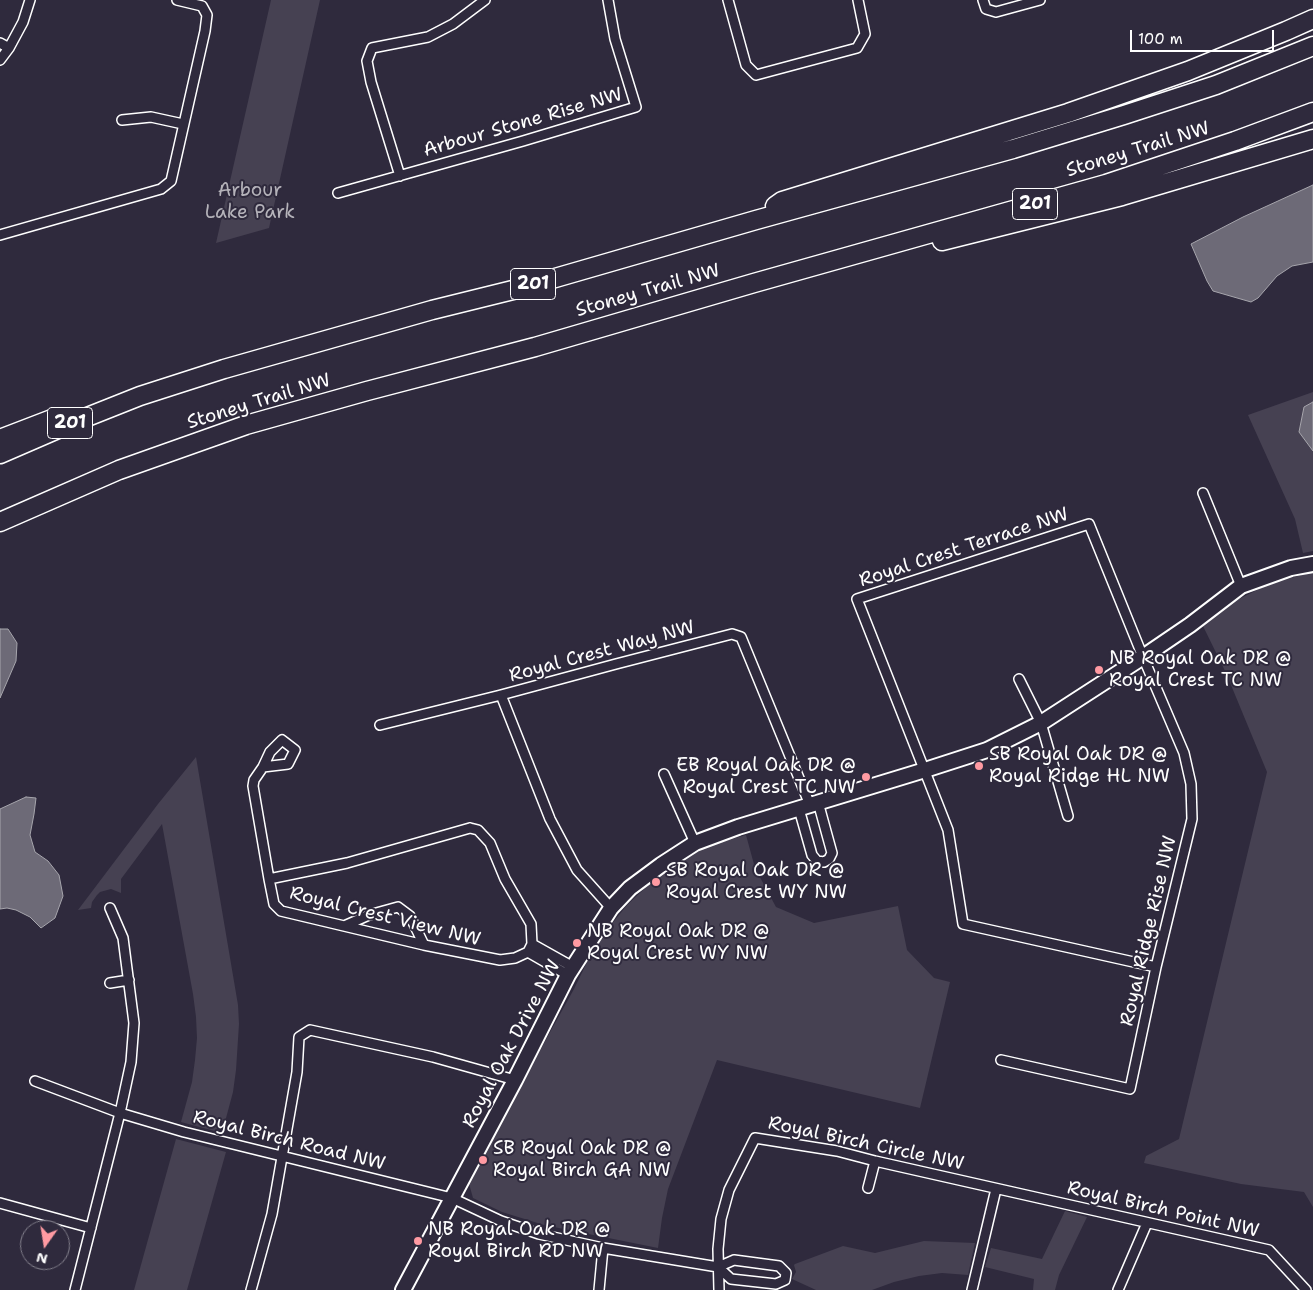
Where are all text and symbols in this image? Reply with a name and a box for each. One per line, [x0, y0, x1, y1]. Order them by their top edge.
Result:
scale bar [1133, 20, 1277, 52]
text: 100 m [1138, 29, 1183, 49]
street label: Arbour Stone Rise NW [421, 84, 625, 162]
street label: Stoney Trail NW [1064, 117, 1212, 183]
park label: Arbour Lake Park [205, 180, 295, 224]
road number: 201 [1012, 188, 1058, 220]
street label: Stoney Trail NW [573, 260, 723, 322]
road number: 201 [510, 268, 556, 300]
street label: Stoney Trail NW [185, 369, 333, 435]
road number: 201 [48, 408, 92, 438]
street label: Royal Crest Terrace NW [856, 503, 1072, 593]
street label: Royal Crest Way NW [507, 616, 697, 688]
place label: NB Royal Oak DR @ Royal Crest TC NW [1109, 648, 1291, 692]
marker: NB Royal Oak DR @ Royal Crest TC NW [1093, 664, 1105, 676]
place label: SB Royal Oak DR @ Royal Ridge HL NW [989, 744, 1170, 788]
place label: EB Royal Oak DR @ Royal Crest TC NW [676, 755, 856, 799]
marker: SB Royal Oak DR @ Royal Ridge HL NW [973, 760, 985, 772]
marker: EB Royal Oak DR @ Royal Crest TC NW [860, 771, 872, 783]
street label: Royal Ridge Rise NW [1116, 834, 1182, 1028]
place label: SB Royal Oak DR @ Royal Crest WY NW [666, 860, 847, 904]
marker: SB Royal Oak DR @ Royal Crest WY NW [650, 876, 662, 888]
street label: Royal Crest View NW [287, 882, 483, 952]
place label: NB Royal Oak DR @ Royal Crest WY NW [587, 921, 769, 965]
marker: NB Royal Oak DR @ Royal Crest WY NW [571, 937, 583, 949]
street label: Royal Oak Drive NW [458, 956, 566, 1132]
street label: Royal Birch Road NW [190, 1106, 388, 1176]
street label: Royal Birch Circle NW [766, 1112, 966, 1176]
place label: SB Royal Oak DR @ Royal Birch GA NW [493, 1138, 671, 1182]
marker: SB Royal Oak DR @ Royal Birch GA NW [477, 1154, 489, 1166]
street label: Royal Birch Point NW [1065, 1177, 1261, 1243]
place label: NB Royal Oak DR @ Royal Birch RD NW [428, 1219, 610, 1263]
north arrow [20, 1220, 70, 1270]
marker: NB Royal Oak DR @ Royal Birch RD NW [412, 1235, 424, 1247]
text: N [34, 1249, 49, 1269]

